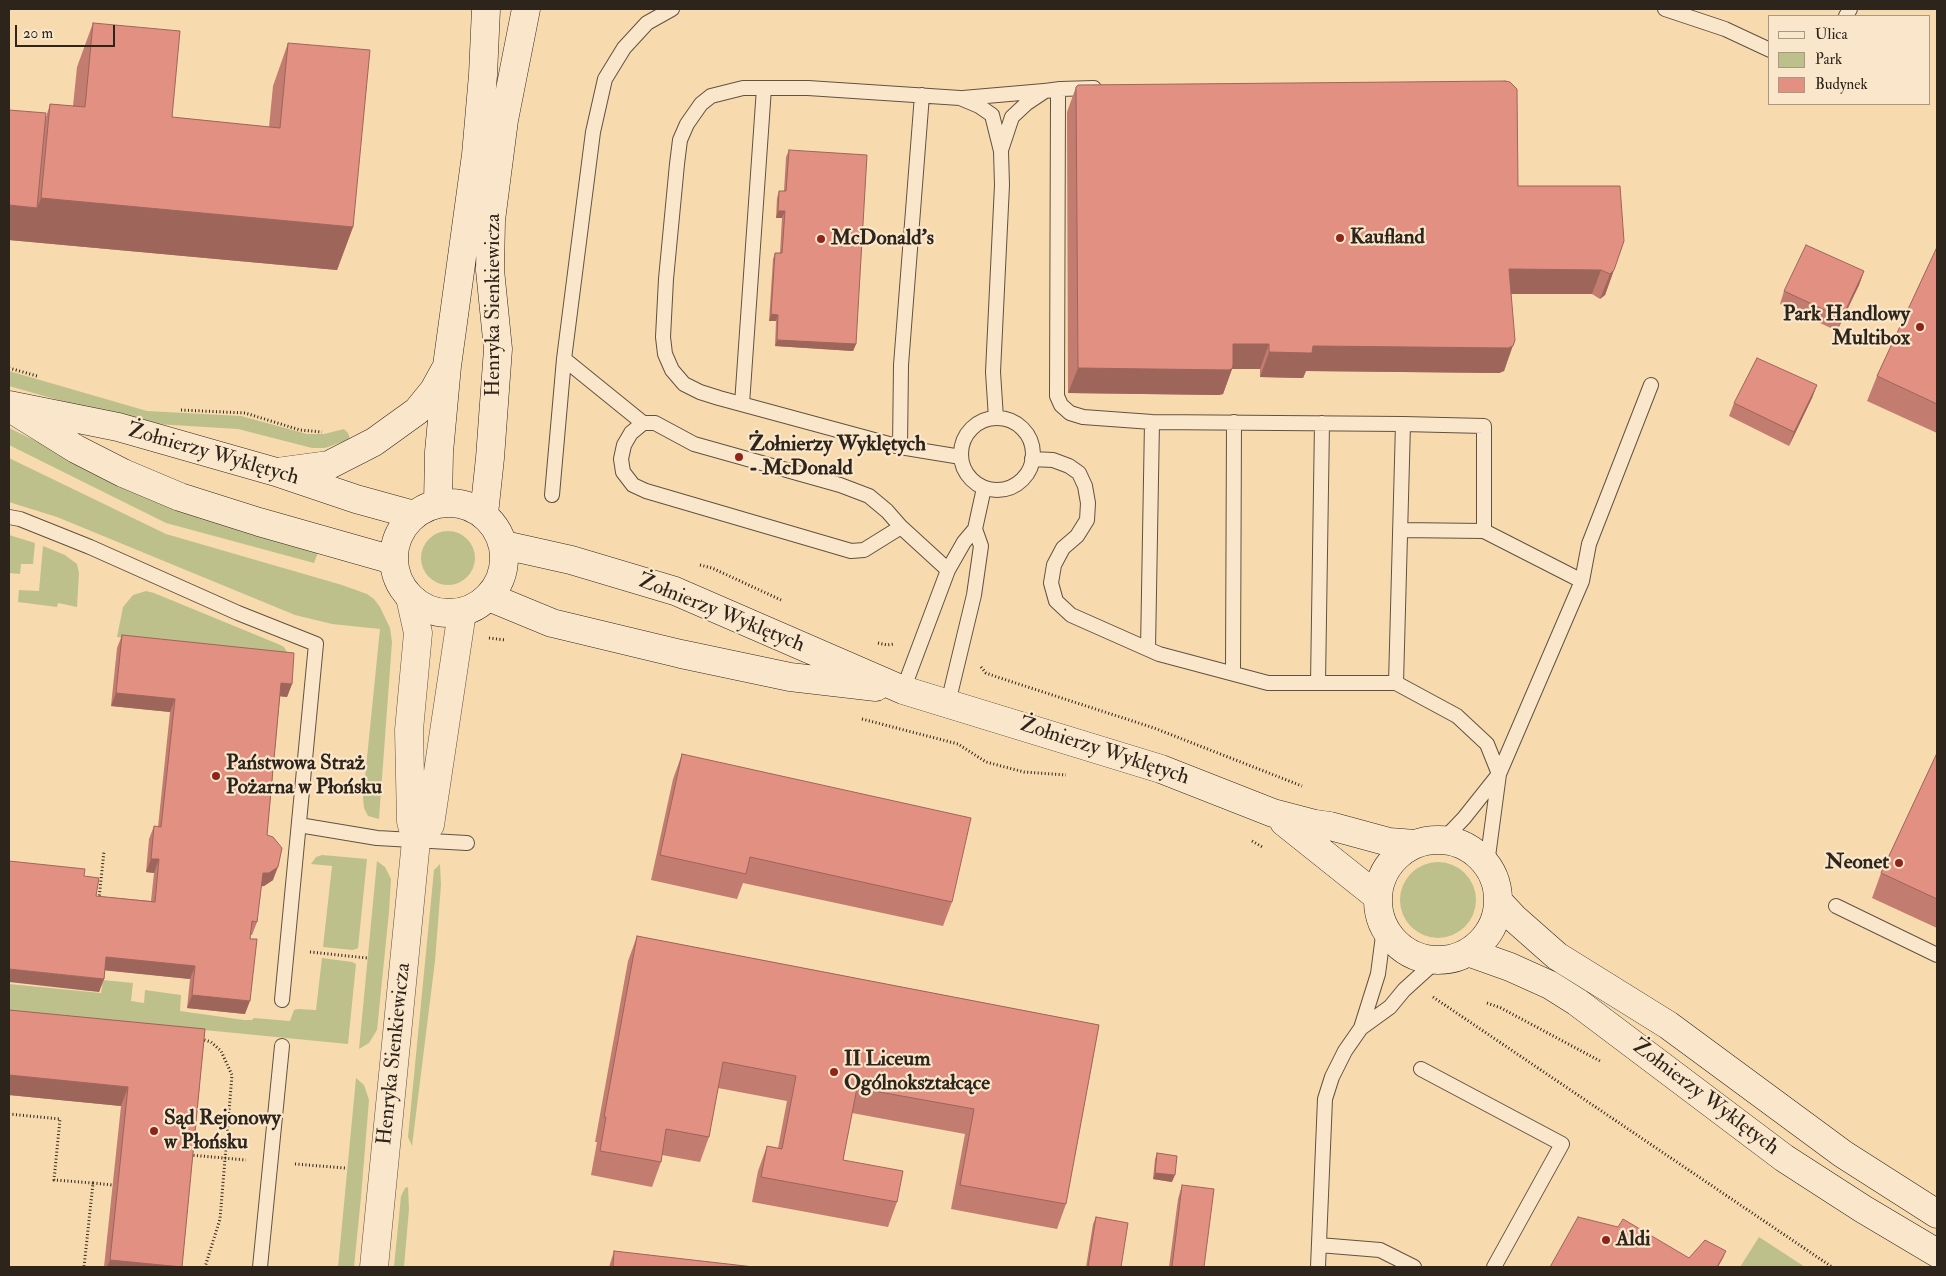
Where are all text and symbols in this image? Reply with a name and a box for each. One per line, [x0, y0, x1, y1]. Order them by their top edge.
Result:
scale bar [18, 15, 118, 47]
legend [1768, 15, 1931, 105]
text: 20 m [23, 24, 53, 43]
text: Ulica [1815, 25, 1848, 44]
text: Park [1815, 50, 1842, 69]
text: Budynek [1815, 75, 1868, 94]
street label: Henryka Sienkiewicza [481, 213, 507, 397]
place label: Kaufland [1350, 225, 1425, 251]
place label: McDonald's [831, 226, 934, 252]
marker: Kaufland [1334, 232, 1346, 244]
marker: McDonald's [815, 233, 827, 245]
place label: Park Handlowy Multibox [1783, 302, 1910, 352]
marker: Park Handlowy Multibox [1914, 321, 1926, 333]
street label: Żołnierzy Wyklętych [124, 418, 302, 492]
place label: Żołnierzy Wyklętych - McDonald [749, 432, 926, 482]
marker: Żołnierzy Wyklętych - McDonald [733, 451, 745, 463]
street label: Żołnierzy Wyklętych [634, 569, 808, 659]
street label: Żołnierzy Wyklętych [1016, 713, 1192, 791]
place label: Państwowa Straż Pożarna w Płońsku [226, 751, 382, 801]
marker: Państwowa Straż Pożarna w Płońsku [210, 770, 222, 782]
place label: Neonet [1825, 850, 1889, 876]
marker: Neonet [1893, 857, 1905, 869]
street label: Henryka Sienkiewicza [373, 962, 417, 1146]
street label: Żołnierzy Wyklętych [1627, 1035, 1783, 1161]
place label: II Liceum Ogólnokształcące [844, 1047, 990, 1097]
marker: II Liceum Ogólnokształcące [828, 1066, 840, 1078]
place label: Sąd Rejonowy w Płońsku [164, 1106, 281, 1156]
marker: Sąd Rejonowy w Płońsku [148, 1125, 160, 1137]
place label: Aldi [1616, 1227, 1651, 1253]
marker: Aldi [1600, 1234, 1612, 1246]

